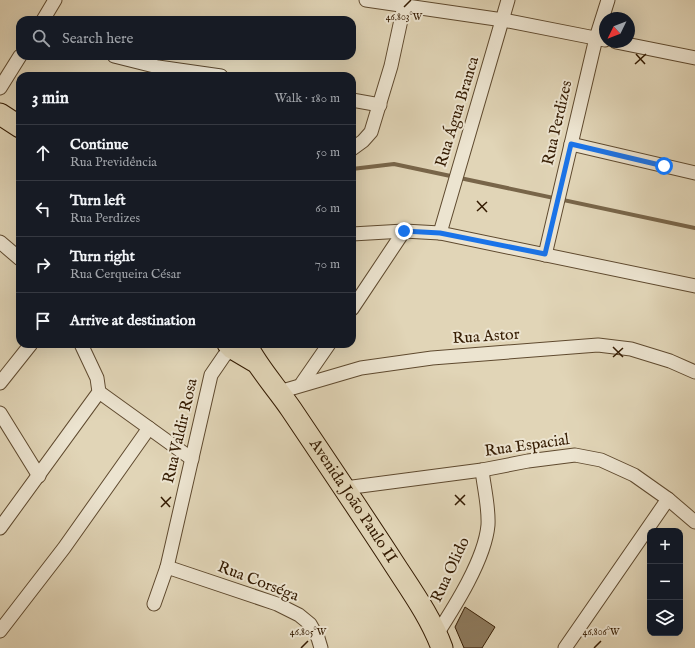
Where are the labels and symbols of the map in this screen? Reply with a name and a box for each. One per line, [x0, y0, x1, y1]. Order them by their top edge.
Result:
text: 46.803°W [386, 11, 423, 24]
north arrow [599, 12, 635, 48]
street label: Rua Água Branca [430, 54, 484, 170]
street label: Rua Perdizes [539, 78, 578, 167]
route start [655, 157, 673, 175]
route end [395, 222, 413, 240]
street label: Rua Astor [452, 325, 520, 349]
street label: Rua Valdir Rosa [159, 377, 203, 485]
street label: Rua Espacial [483, 430, 571, 462]
street label: Avenida João Paulo II [304, 434, 401, 567]
street label: Rua Olido [427, 534, 475, 606]
street label: Rua Corséga [215, 557, 301, 607]
text: 46.805°W [290, 626, 327, 639]
text: 46.806°W [582, 626, 620, 639]

